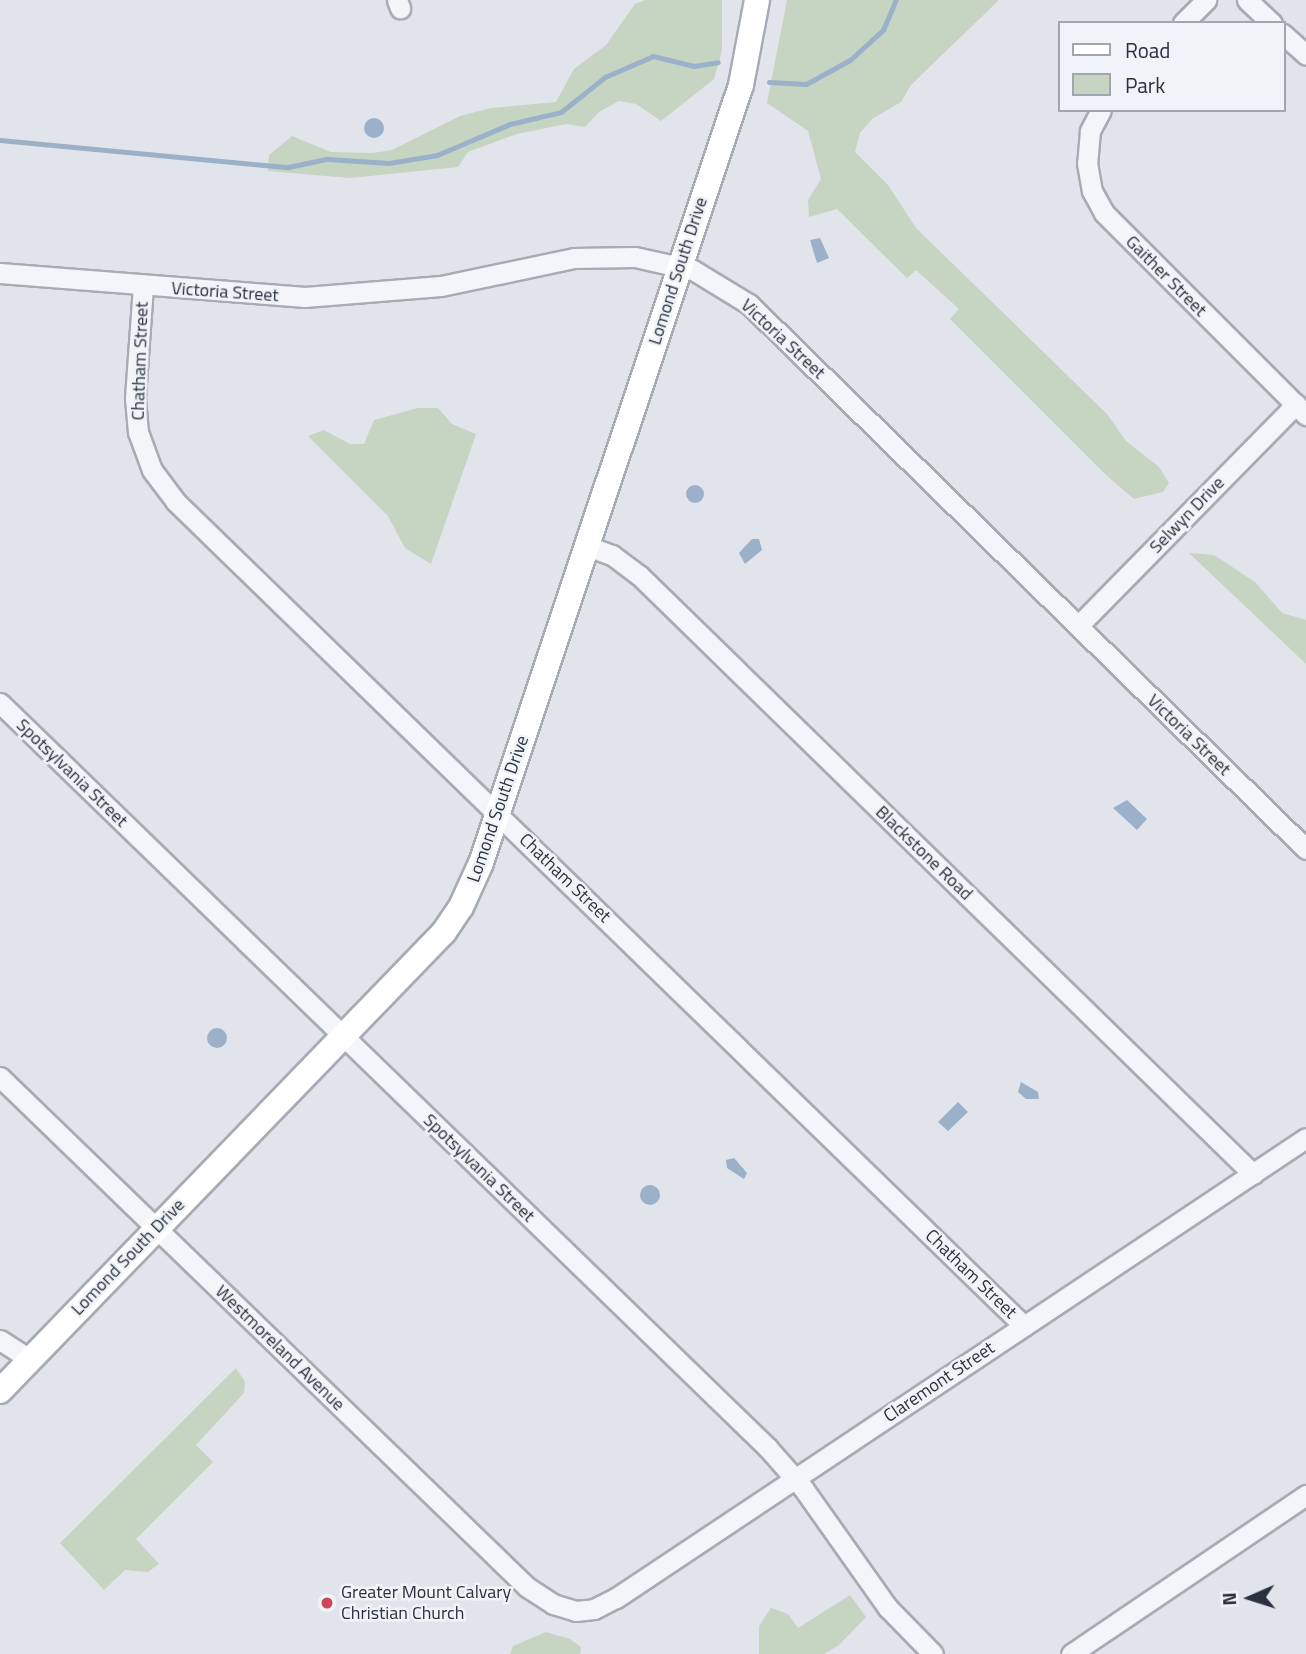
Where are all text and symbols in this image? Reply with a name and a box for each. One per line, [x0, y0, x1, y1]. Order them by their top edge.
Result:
legend [1058, 21, 1285, 112]
text: Road [1125, 34, 1170, 66]
text: Park [1125, 69, 1165, 101]
street label: Lomond South Drive [644, 194, 712, 348]
street label: Gaither Street [1121, 231, 1211, 321]
street label: Victoria Street [171, 277, 279, 307]
street label: Victoria Street [736, 294, 830, 384]
street label: Chatham Street [127, 301, 153, 421]
street label: Selwyn Drive [1145, 472, 1229, 558]
street label: Victoria Street [1143, 690, 1235, 780]
street label: Spotsylvania Street [12, 714, 132, 832]
street label: Lomond South Drive [463, 733, 533, 885]
street label: Blackstone Road [871, 801, 977, 905]
street label: Chatham Street [515, 829, 615, 927]
street label: Spotsylvania Street [419, 1109, 539, 1227]
street label: Lomond South Drive [67, 1194, 189, 1320]
street label: Chatham Street [921, 1225, 1021, 1323]
street label: Westmoreland Avenue [211, 1281, 349, 1415]
street label: Claremont Street [880, 1337, 998, 1427]
north arrow [1215, 1563, 1285, 1633]
place label: Greater Mount Calvary Christian Church [341, 1582, 511, 1624]
text: N [1214, 1592, 1243, 1606]
marker: Greater Mount Calvary Christian Church [319, 1595, 335, 1611]

